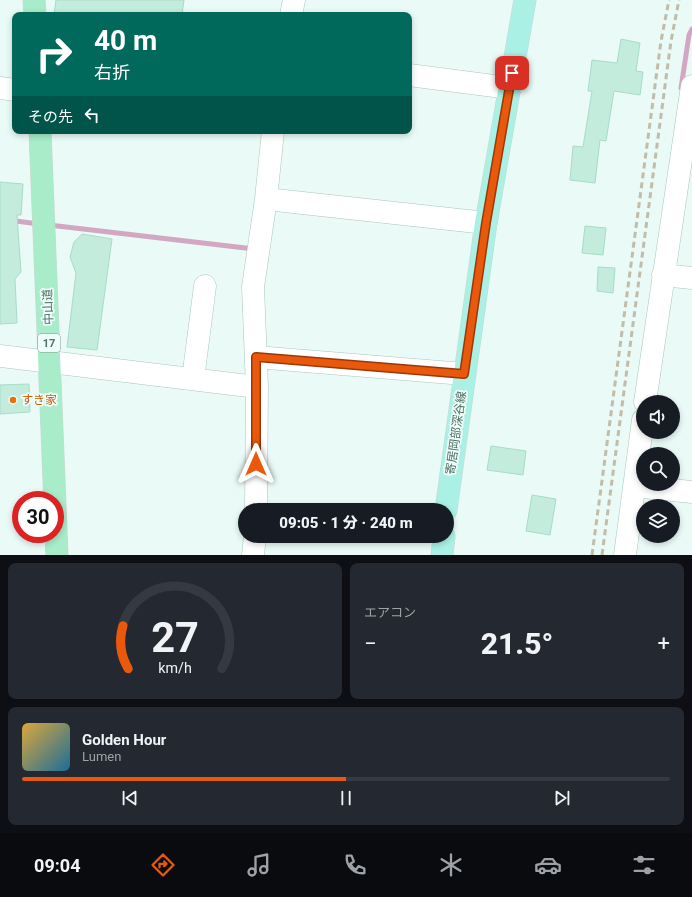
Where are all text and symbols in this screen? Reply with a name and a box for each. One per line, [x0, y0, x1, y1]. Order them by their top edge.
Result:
text: 40 m [94, 24, 157, 57]
icon: right [28, 28, 80, 80]
pin [495, 56, 529, 90]
text: 右折 [94, 62, 130, 83]
icon: arrive [501, 62, 523, 84]
icon: left [81, 104, 103, 126]
text: その先 [28, 108, 73, 126]
street label: 中山道 [40, 289, 56, 325]
road number: 17 [38, 334, 60, 352]
street label: 寄居岡部深谷線 [443, 390, 469, 476]
place label: すき家 [21, 393, 57, 407]
marker: すき家 [8, 395, 18, 405]
map controls [636, 395, 680, 543]
button: sound [636, 395, 680, 439]
position arrow [235, 443, 277, 485]
button: search [636, 447, 680, 491]
speed limit sign: 30 [12, 491, 64, 543]
button: layers [636, 499, 680, 543]
text: 09:05 · 1 分 · 240 m [279, 514, 413, 532]
text: エアコン [364, 605, 416, 620]
text: 27 [151, 613, 199, 662]
text: 21.5° [481, 626, 553, 661]
text: − [364, 631, 377, 656]
text: + [658, 631, 670, 656]
text: km/h [158, 660, 192, 676]
text: Golden Hour [82, 731, 166, 749]
text: Lumen [82, 749, 121, 764]
icon: previous [119, 787, 141, 809]
icon: pause [335, 787, 357, 809]
icon: next [551, 787, 573, 809]
icon: directions [149, 851, 177, 879]
icon: music [245, 851, 273, 879]
icon: phone [341, 851, 369, 879]
icon: climate [437, 851, 465, 879]
icon: car [534, 851, 562, 879]
icon: filters [630, 851, 658, 879]
text: 09:04 [34, 855, 81, 876]

